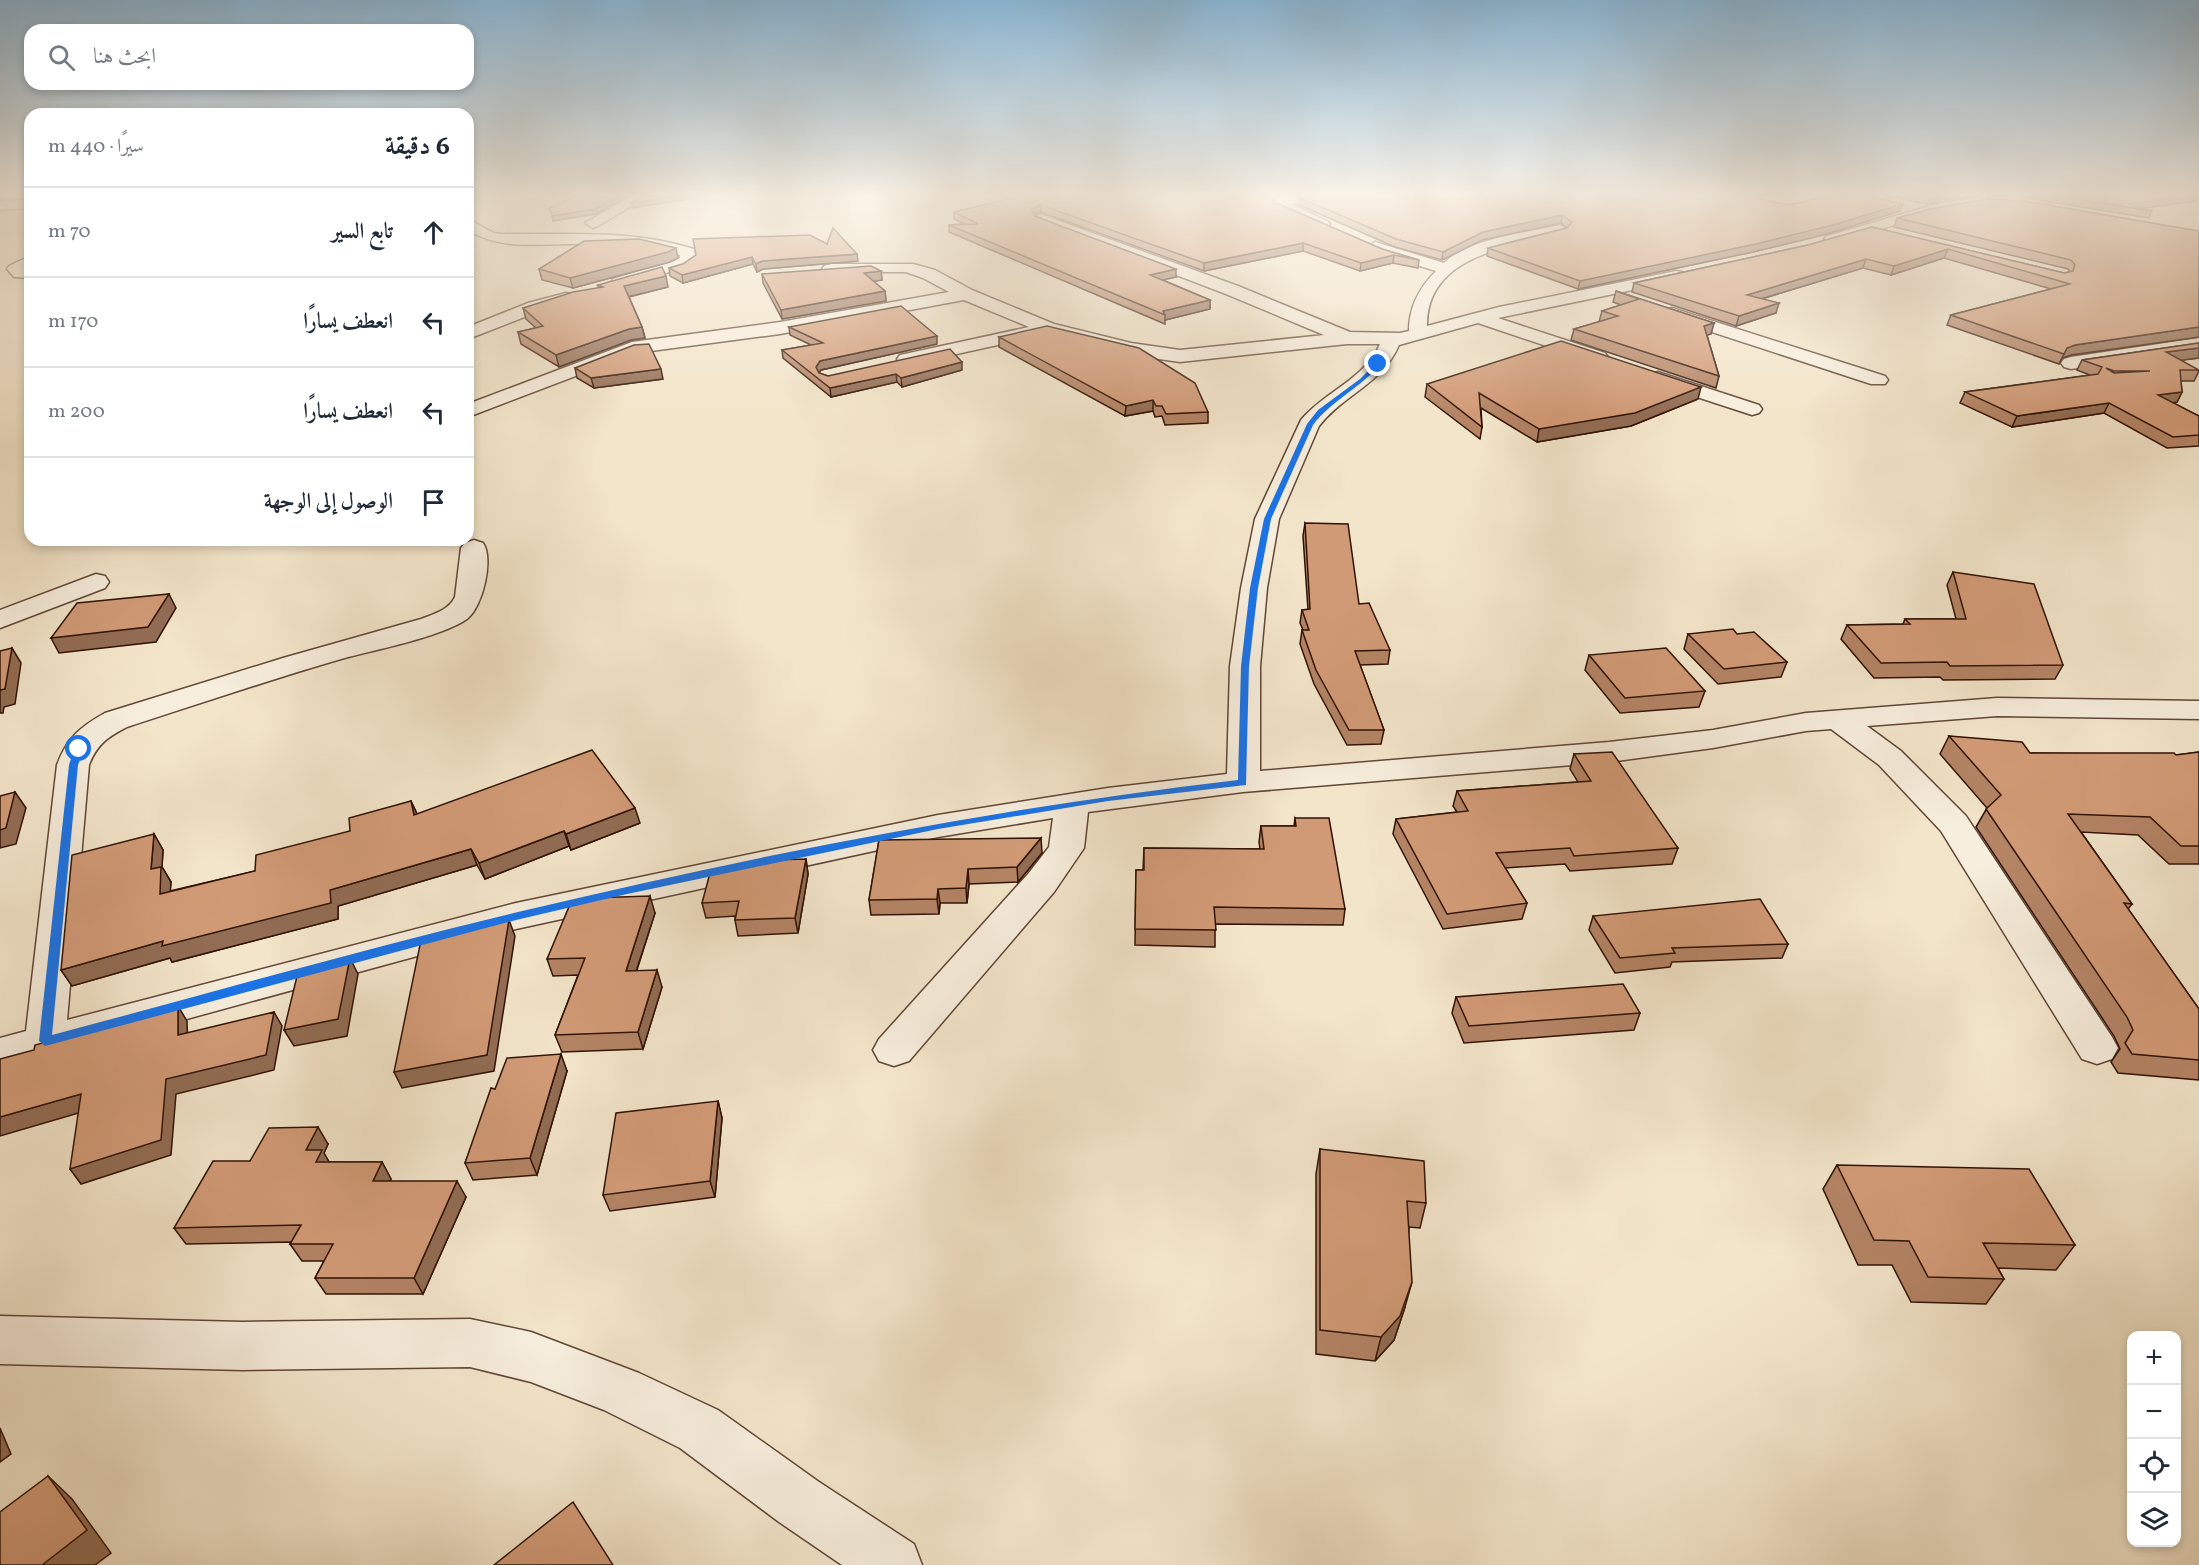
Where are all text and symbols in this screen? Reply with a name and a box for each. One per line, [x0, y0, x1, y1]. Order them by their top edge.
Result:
search box [24, 24, 474, 90]
icon: search [45, 41, 78, 74]
text: ابحث هنا [93, 42, 156, 73]
text: 6 دقيقة [385, 129, 450, 165]
text: سيرًا · 440 m [48, 133, 144, 161]
icon: ahead [417, 216, 450, 249]
text: تابع السير [331, 217, 393, 248]
text: 70 m [48, 218, 91, 246]
icon: left [417, 306, 450, 339]
text: انعطف يسارًا [303, 307, 393, 338]
text: 170 m [48, 308, 98, 336]
route end [1364, 350, 1390, 376]
icon: left [417, 396, 450, 429]
text: انعطف يسارًا [303, 397, 393, 428]
text: 200 m [48, 398, 105, 426]
icon: arrive [417, 486, 450, 519]
text: الوصول إلى الوجهة [264, 487, 393, 518]
route start [65, 735, 91, 761]
map controls [2127, 1331, 2181, 1547]
button: + [2127, 1331, 2181, 1385]
button: − [2127, 1385, 2181, 1439]
button: locate [2127, 1439, 2181, 1493]
button: layers [2127, 1493, 2181, 1547]

